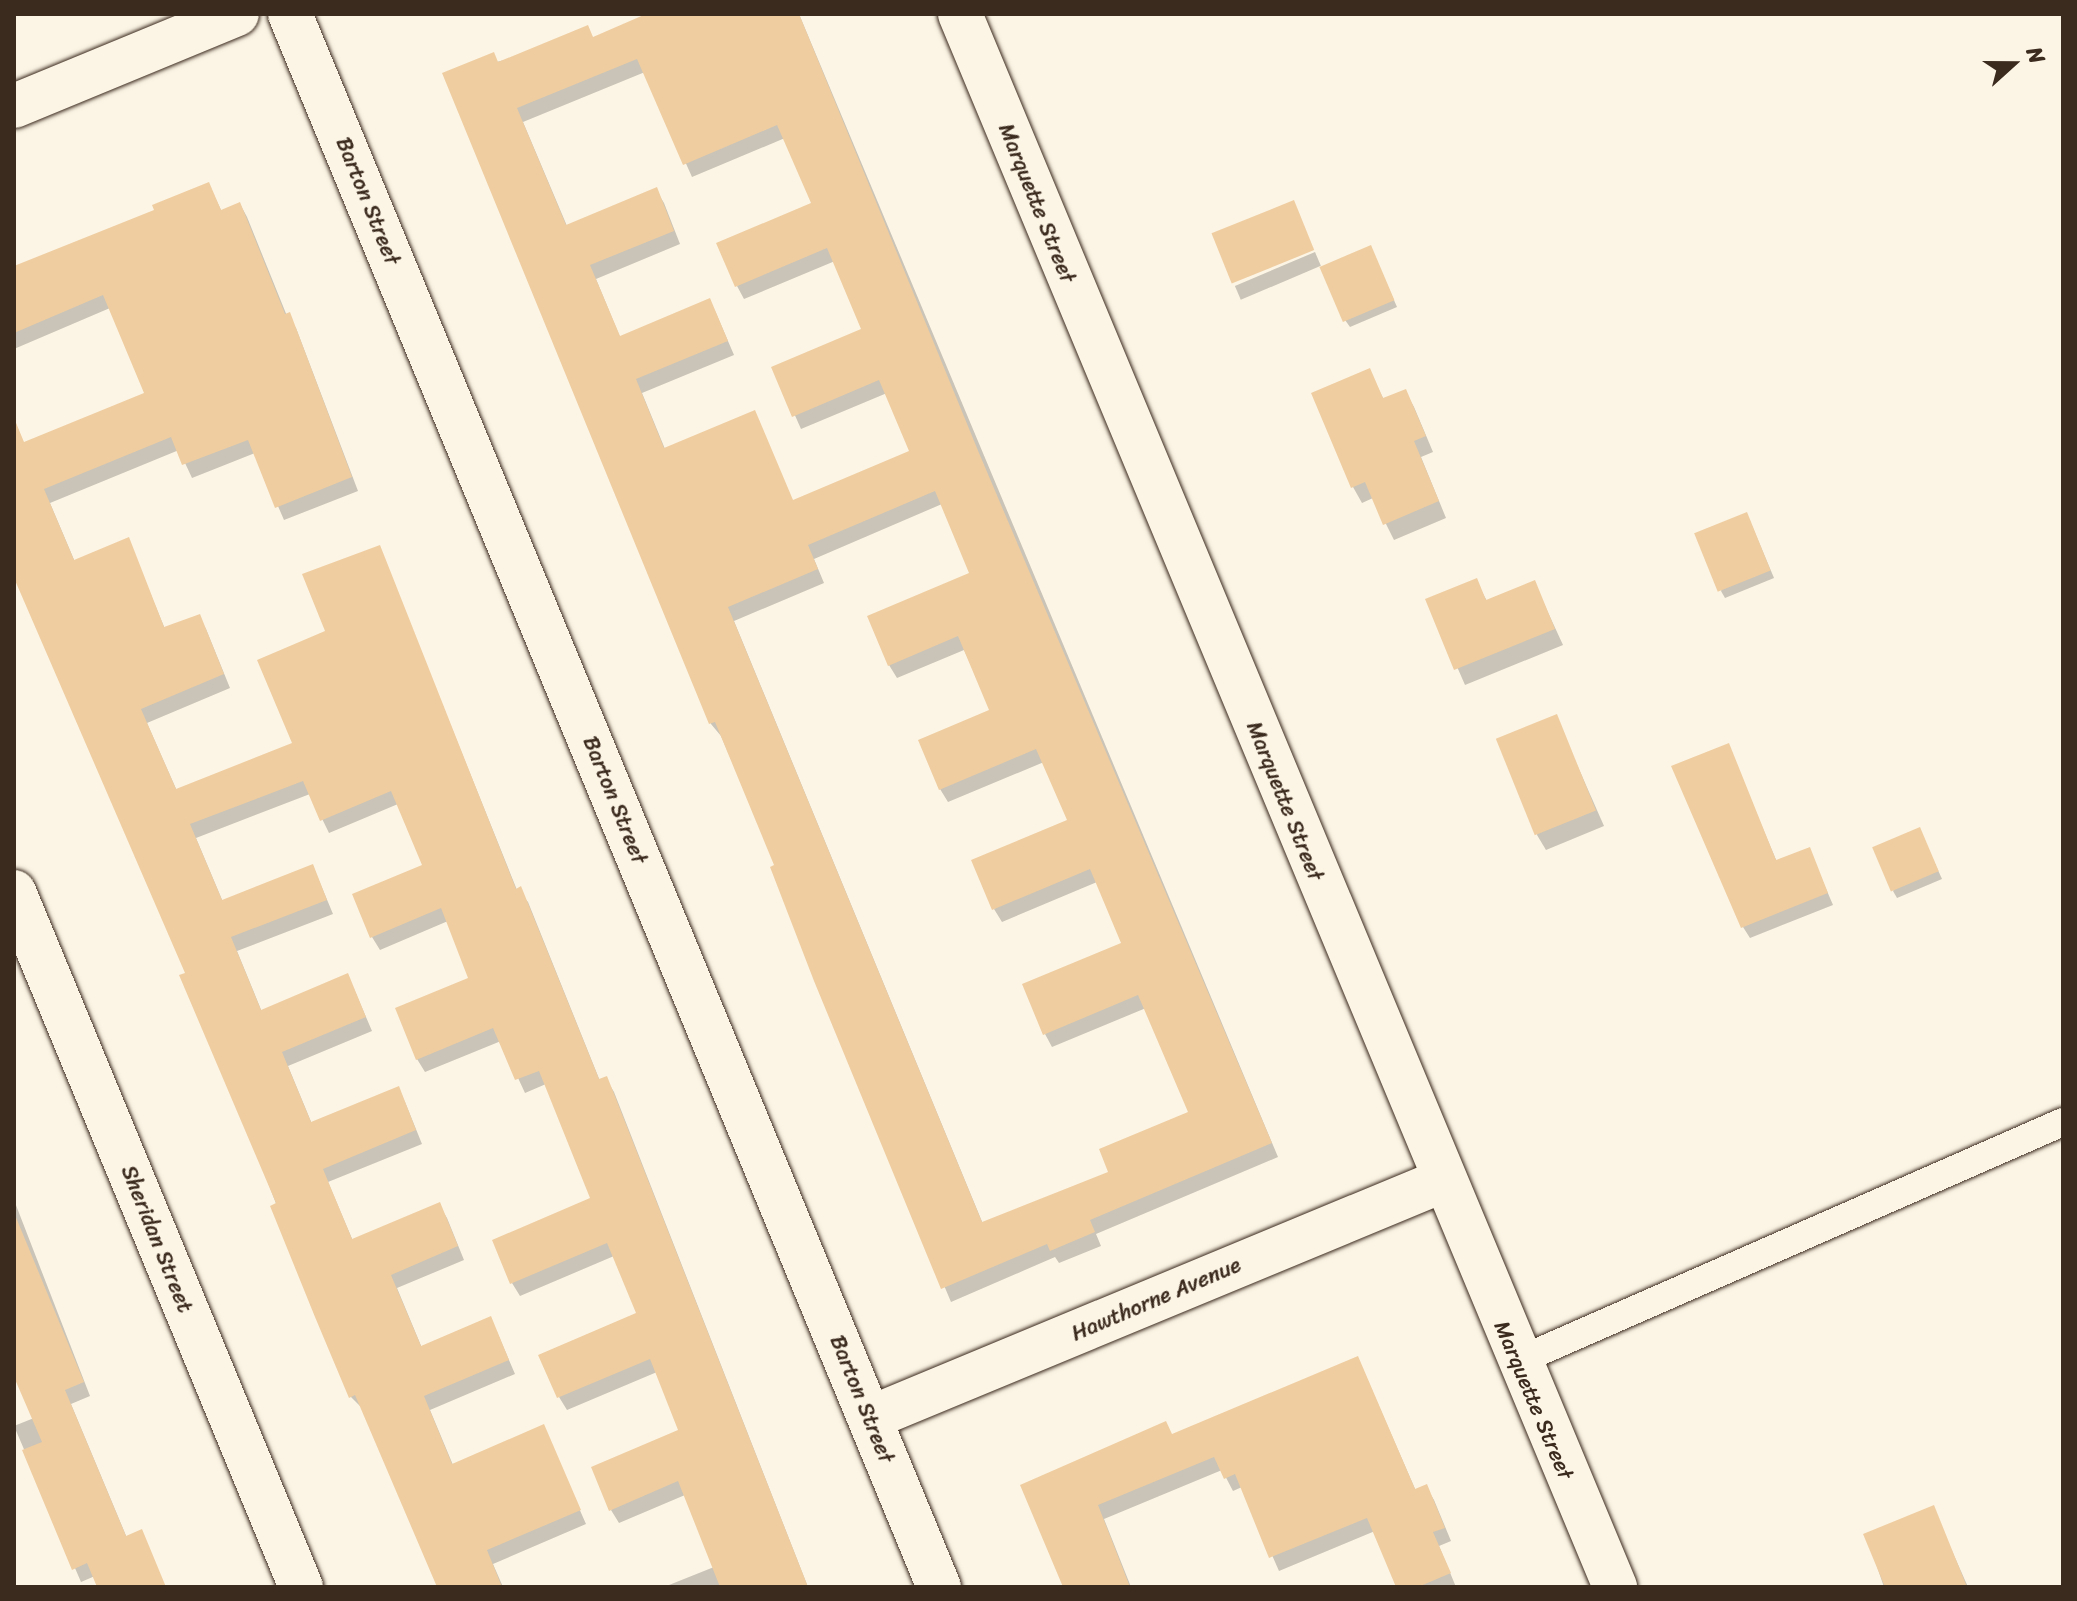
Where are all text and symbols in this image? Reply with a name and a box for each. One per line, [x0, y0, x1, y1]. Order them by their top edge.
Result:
north arrow [1973, 24, 2053, 104]
text: N [2015, 41, 2057, 69]
street label: Marquette Street [993, 119, 1081, 287]
street label: Barton Street [330, 133, 406, 269]
street label: Marquette Street [1241, 717, 1329, 885]
street label: Barton Street [577, 732, 653, 868]
street label: Sheridan Street [116, 1162, 198, 1316]
street label: Hawthorne Avenue [1067, 1251, 1245, 1347]
street label: Marquette Street [1489, 1316, 1579, 1484]
street label: Barton Street [824, 1331, 900, 1467]

